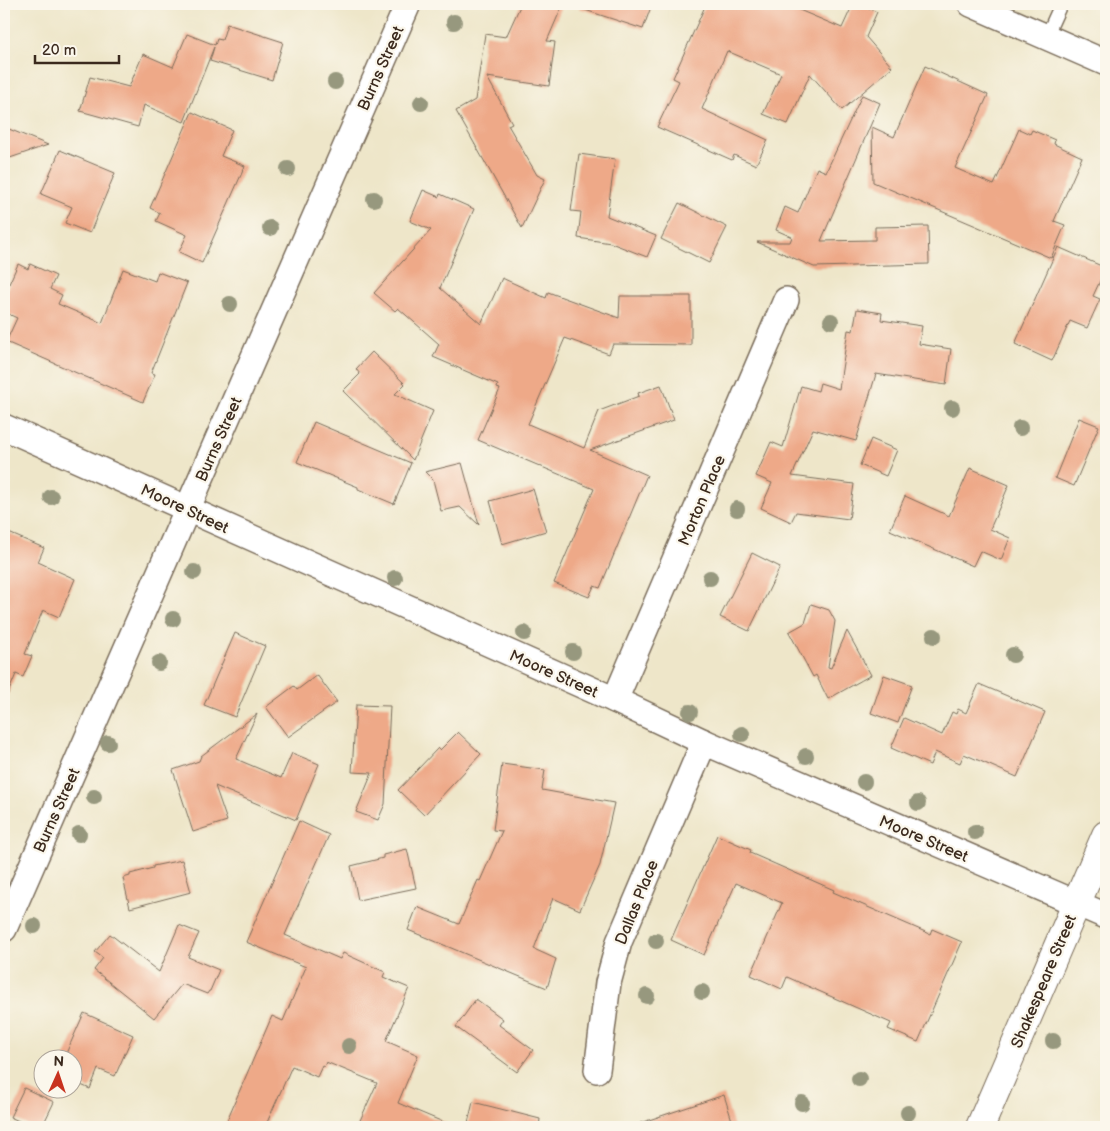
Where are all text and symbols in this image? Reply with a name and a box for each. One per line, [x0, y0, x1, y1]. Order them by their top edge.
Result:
street label: Burns Street [354, 23, 408, 114]
scale bar [35, 32, 119, 64]
text: 20 m [42, 41, 76, 60]
street label: Burns Street [192, 394, 246, 485]
street label: Morton Place [675, 452, 730, 549]
street label: Moore Street [137, 481, 231, 538]
street label: Moore Street [506, 646, 601, 702]
street label: Burns Street [30, 765, 84, 856]
street label: Moore Street [876, 812, 971, 867]
street label: Dallas Place [612, 857, 663, 948]
street label: Shakespeare Street [1008, 912, 1081, 1051]
north arrow [32, 1048, 82, 1098]
text: N [53, 1053, 64, 1070]

